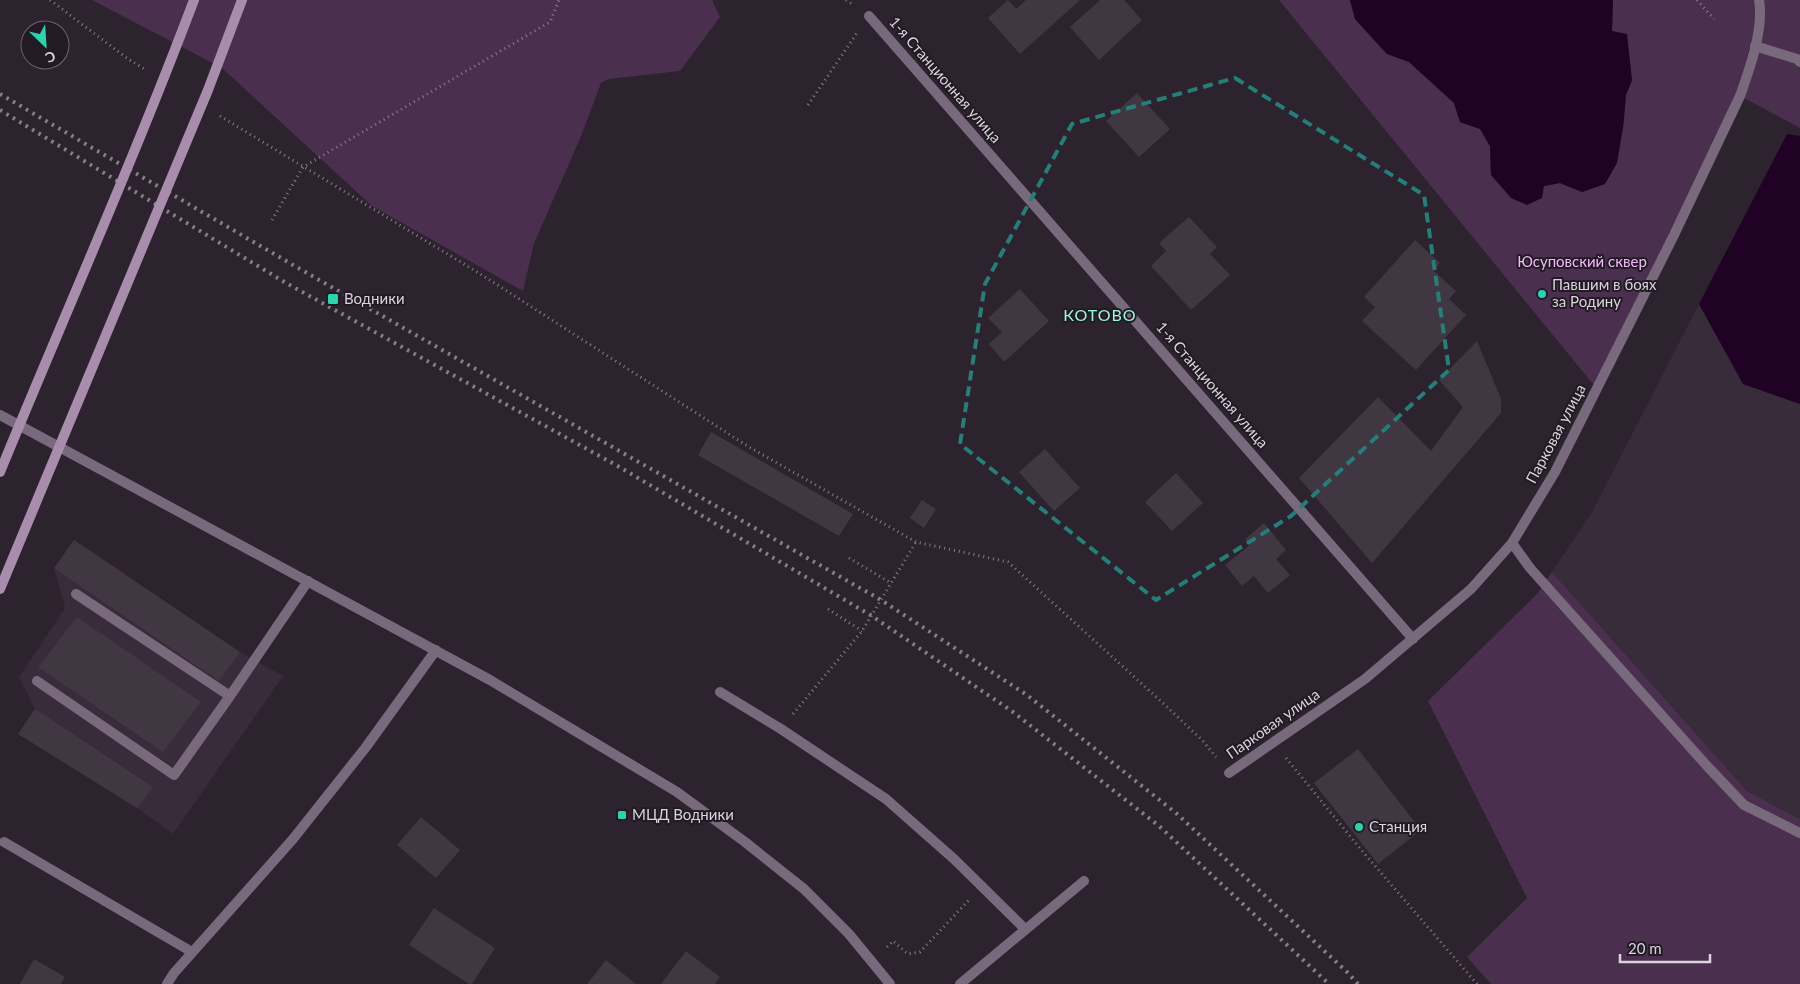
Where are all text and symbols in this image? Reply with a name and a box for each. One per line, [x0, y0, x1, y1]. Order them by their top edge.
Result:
street label: 1-я Станционная улица [886, 13, 1005, 146]
north arrow [20, 20, 70, 70]
text: С [42, 48, 58, 67]
park label: Юсуповский сквер [1517, 252, 1647, 270]
place label: Павшим в боях за Родину [1552, 275, 1657, 310]
marker: Павшим в боях за Родину [1536, 288, 1548, 300]
place label: Водники [344, 289, 405, 307]
marker: Водники [326, 292, 340, 306]
district label: КОТОВО [1063, 305, 1137, 324]
street label: 1-я Станционная улица [1153, 318, 1272, 451]
street label: Парковая улица [1521, 381, 1589, 486]
street label: Парковая улица [1222, 684, 1323, 762]
place label: МЦД Водники [632, 805, 734, 823]
marker: МЦД Водники [616, 809, 628, 821]
place label: Станция [1369, 817, 1427, 835]
marker: Станция [1353, 821, 1365, 833]
scale bar [1620, 932, 1710, 964]
text: 20 m [1628, 939, 1662, 957]

